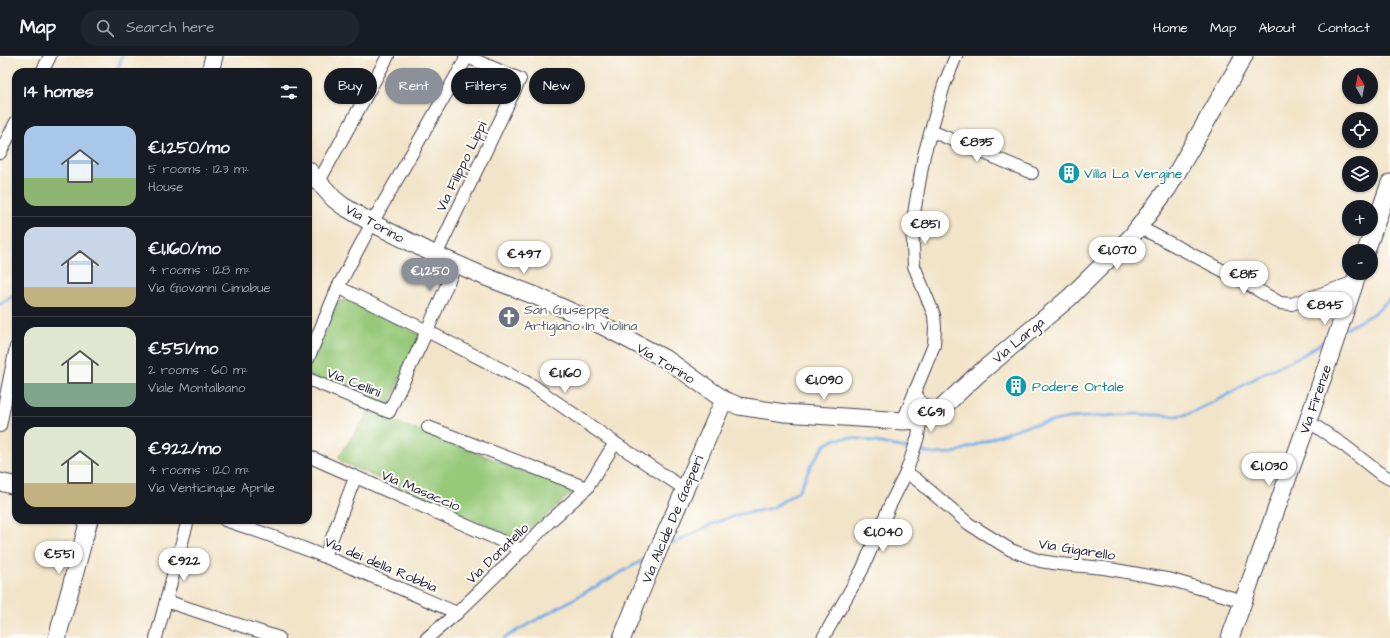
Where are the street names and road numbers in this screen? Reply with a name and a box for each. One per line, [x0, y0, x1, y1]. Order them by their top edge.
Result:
street label: Via Filippo Lippi [431, 118, 492, 215]
street label: Via Torino [341, 199, 408, 248]
street label: Via Larga [988, 313, 1049, 369]
street label: Via Torino [632, 339, 699, 389]
street label: Via Firenze [1295, 362, 1337, 437]
street label: Via Cellini [324, 363, 384, 403]
street label: Via Alcide De Gasperi [637, 452, 709, 587]
street label: Via Masaccio [378, 465, 463, 517]
street label: Via Donatello [462, 519, 534, 589]
street label: Via dei della Robbia [321, 532, 440, 598]
street label: Via Gigarello [1037, 534, 1117, 566]

